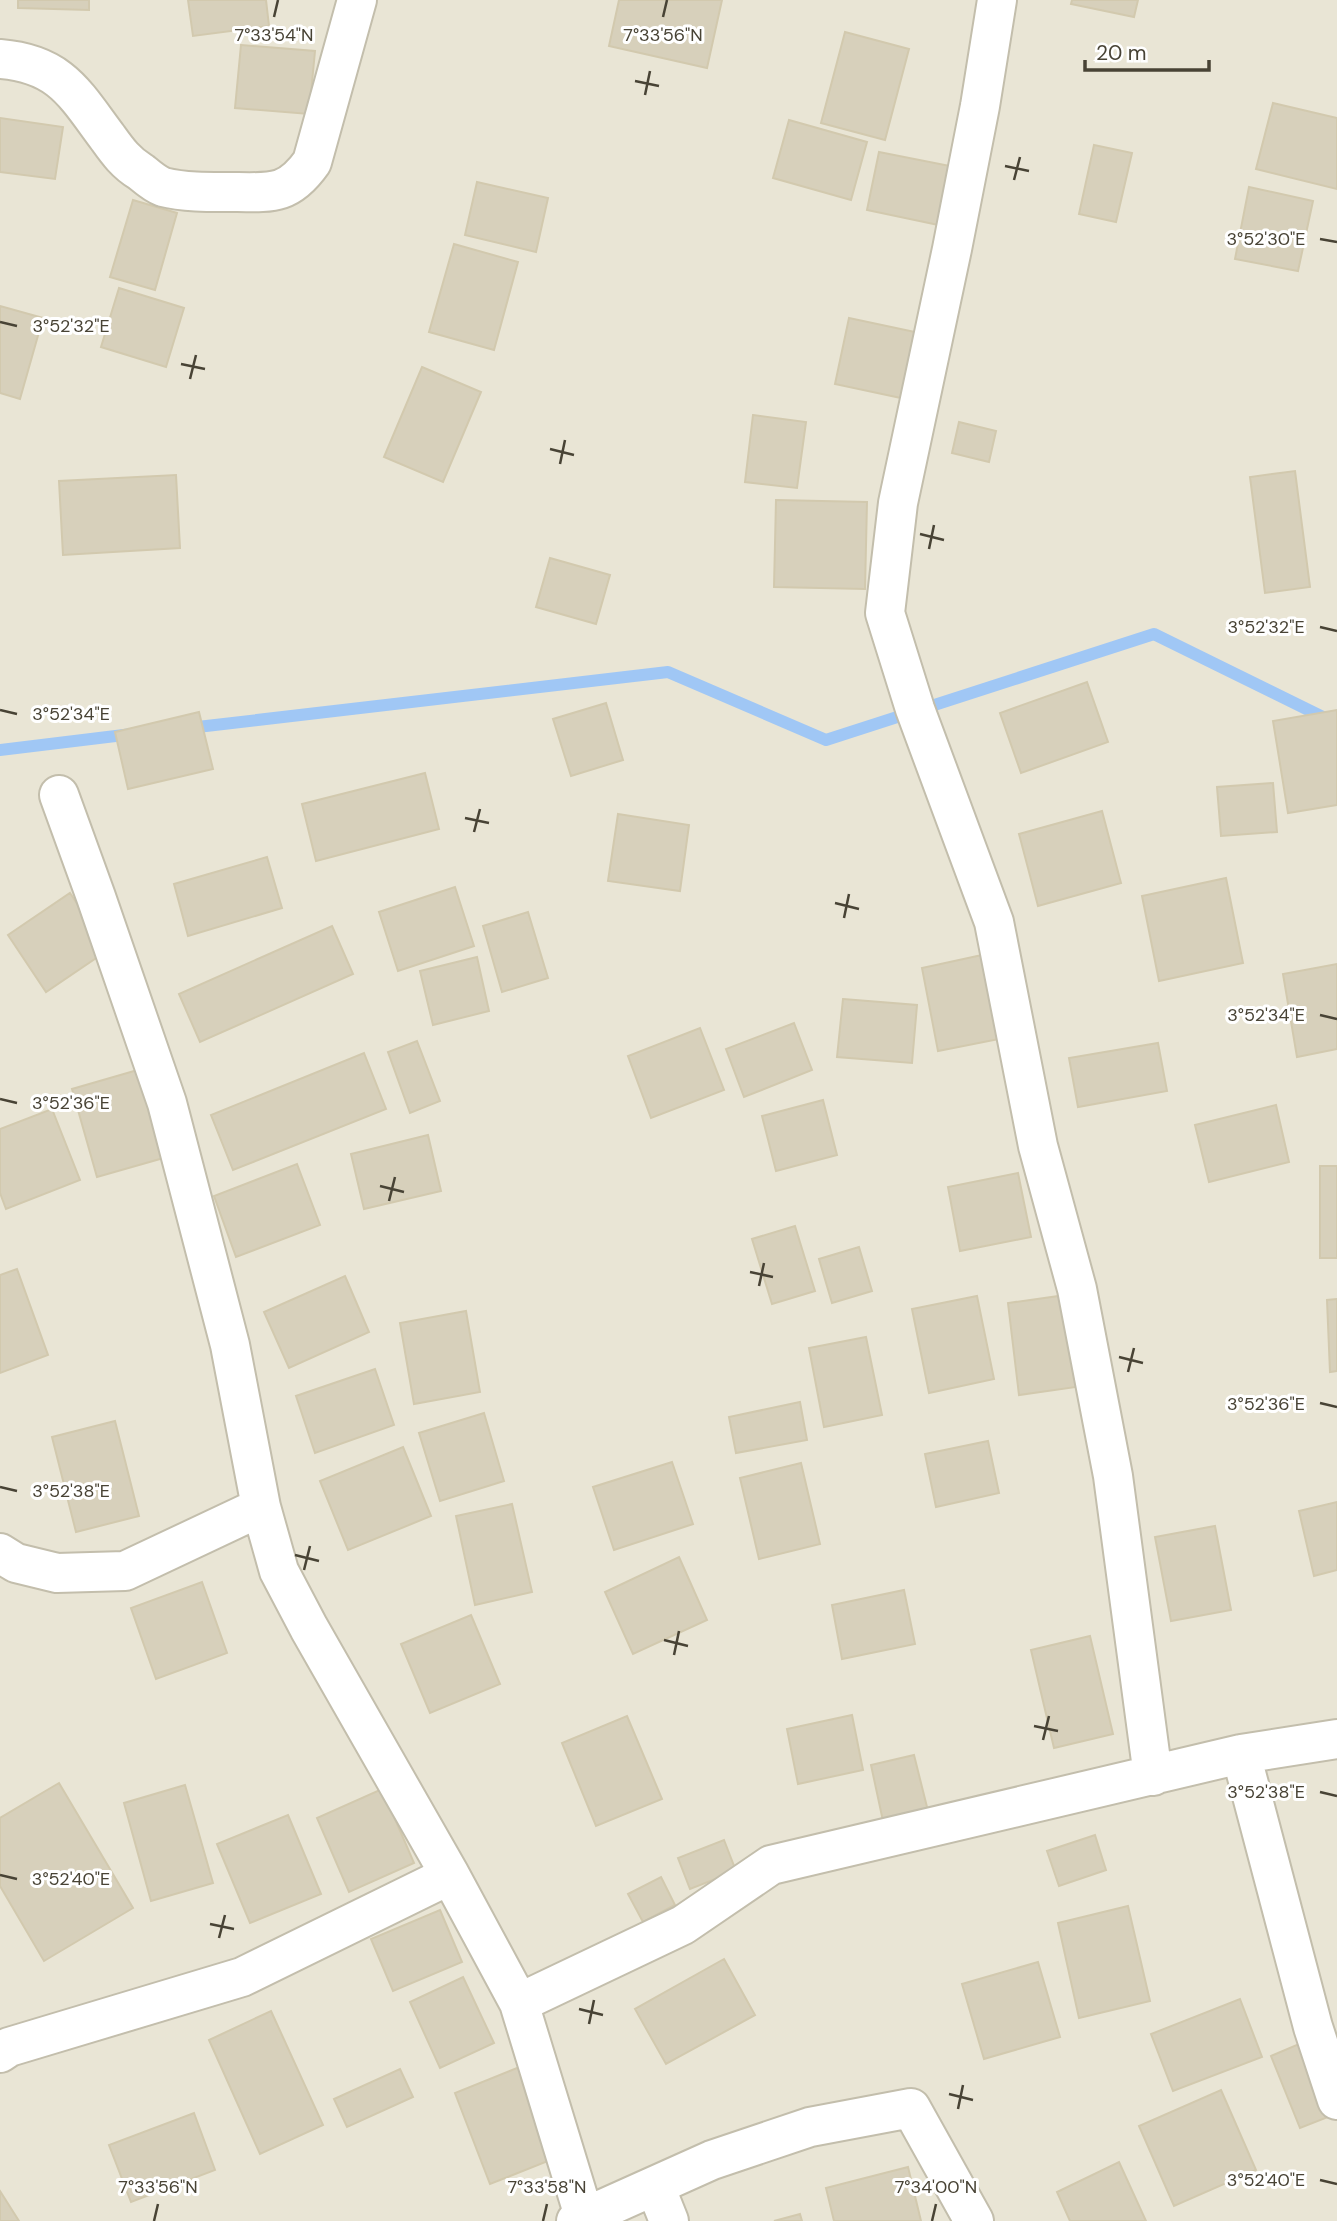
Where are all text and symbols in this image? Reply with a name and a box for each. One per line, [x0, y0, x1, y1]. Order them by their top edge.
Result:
text: 7°33'54"N [235, 23, 313, 47]
text: 7°33'56"N [623, 23, 703, 47]
scale bar [1085, 28, 1209, 72]
text: 20 m [1096, 39, 1147, 67]
text: 3°52'30"E [1226, 227, 1306, 251]
text: 3°52'32"E [32, 314, 110, 338]
text: 3°52'32"E [1227, 615, 1305, 639]
text: 3°52'34"E [32, 702, 110, 726]
text: 3°52'34"E [1227, 1003, 1305, 1027]
text: 3°52'36"E [32, 1091, 110, 1115]
text: 3°52'36"E [1227, 1392, 1305, 1416]
text: 3°52'38"E [32, 1479, 110, 1503]
text: 3°52'38"E [1227, 1780, 1305, 1804]
text: 3°52'40"E [32, 1867, 110, 1891]
text: 3°52'40"E [1227, 2168, 1305, 2192]
text: 7°33'56"N [118, 2175, 198, 2199]
text: 7°33'58"N [508, 2175, 586, 2199]
text: 7°34'00"N [895, 2175, 977, 2199]

